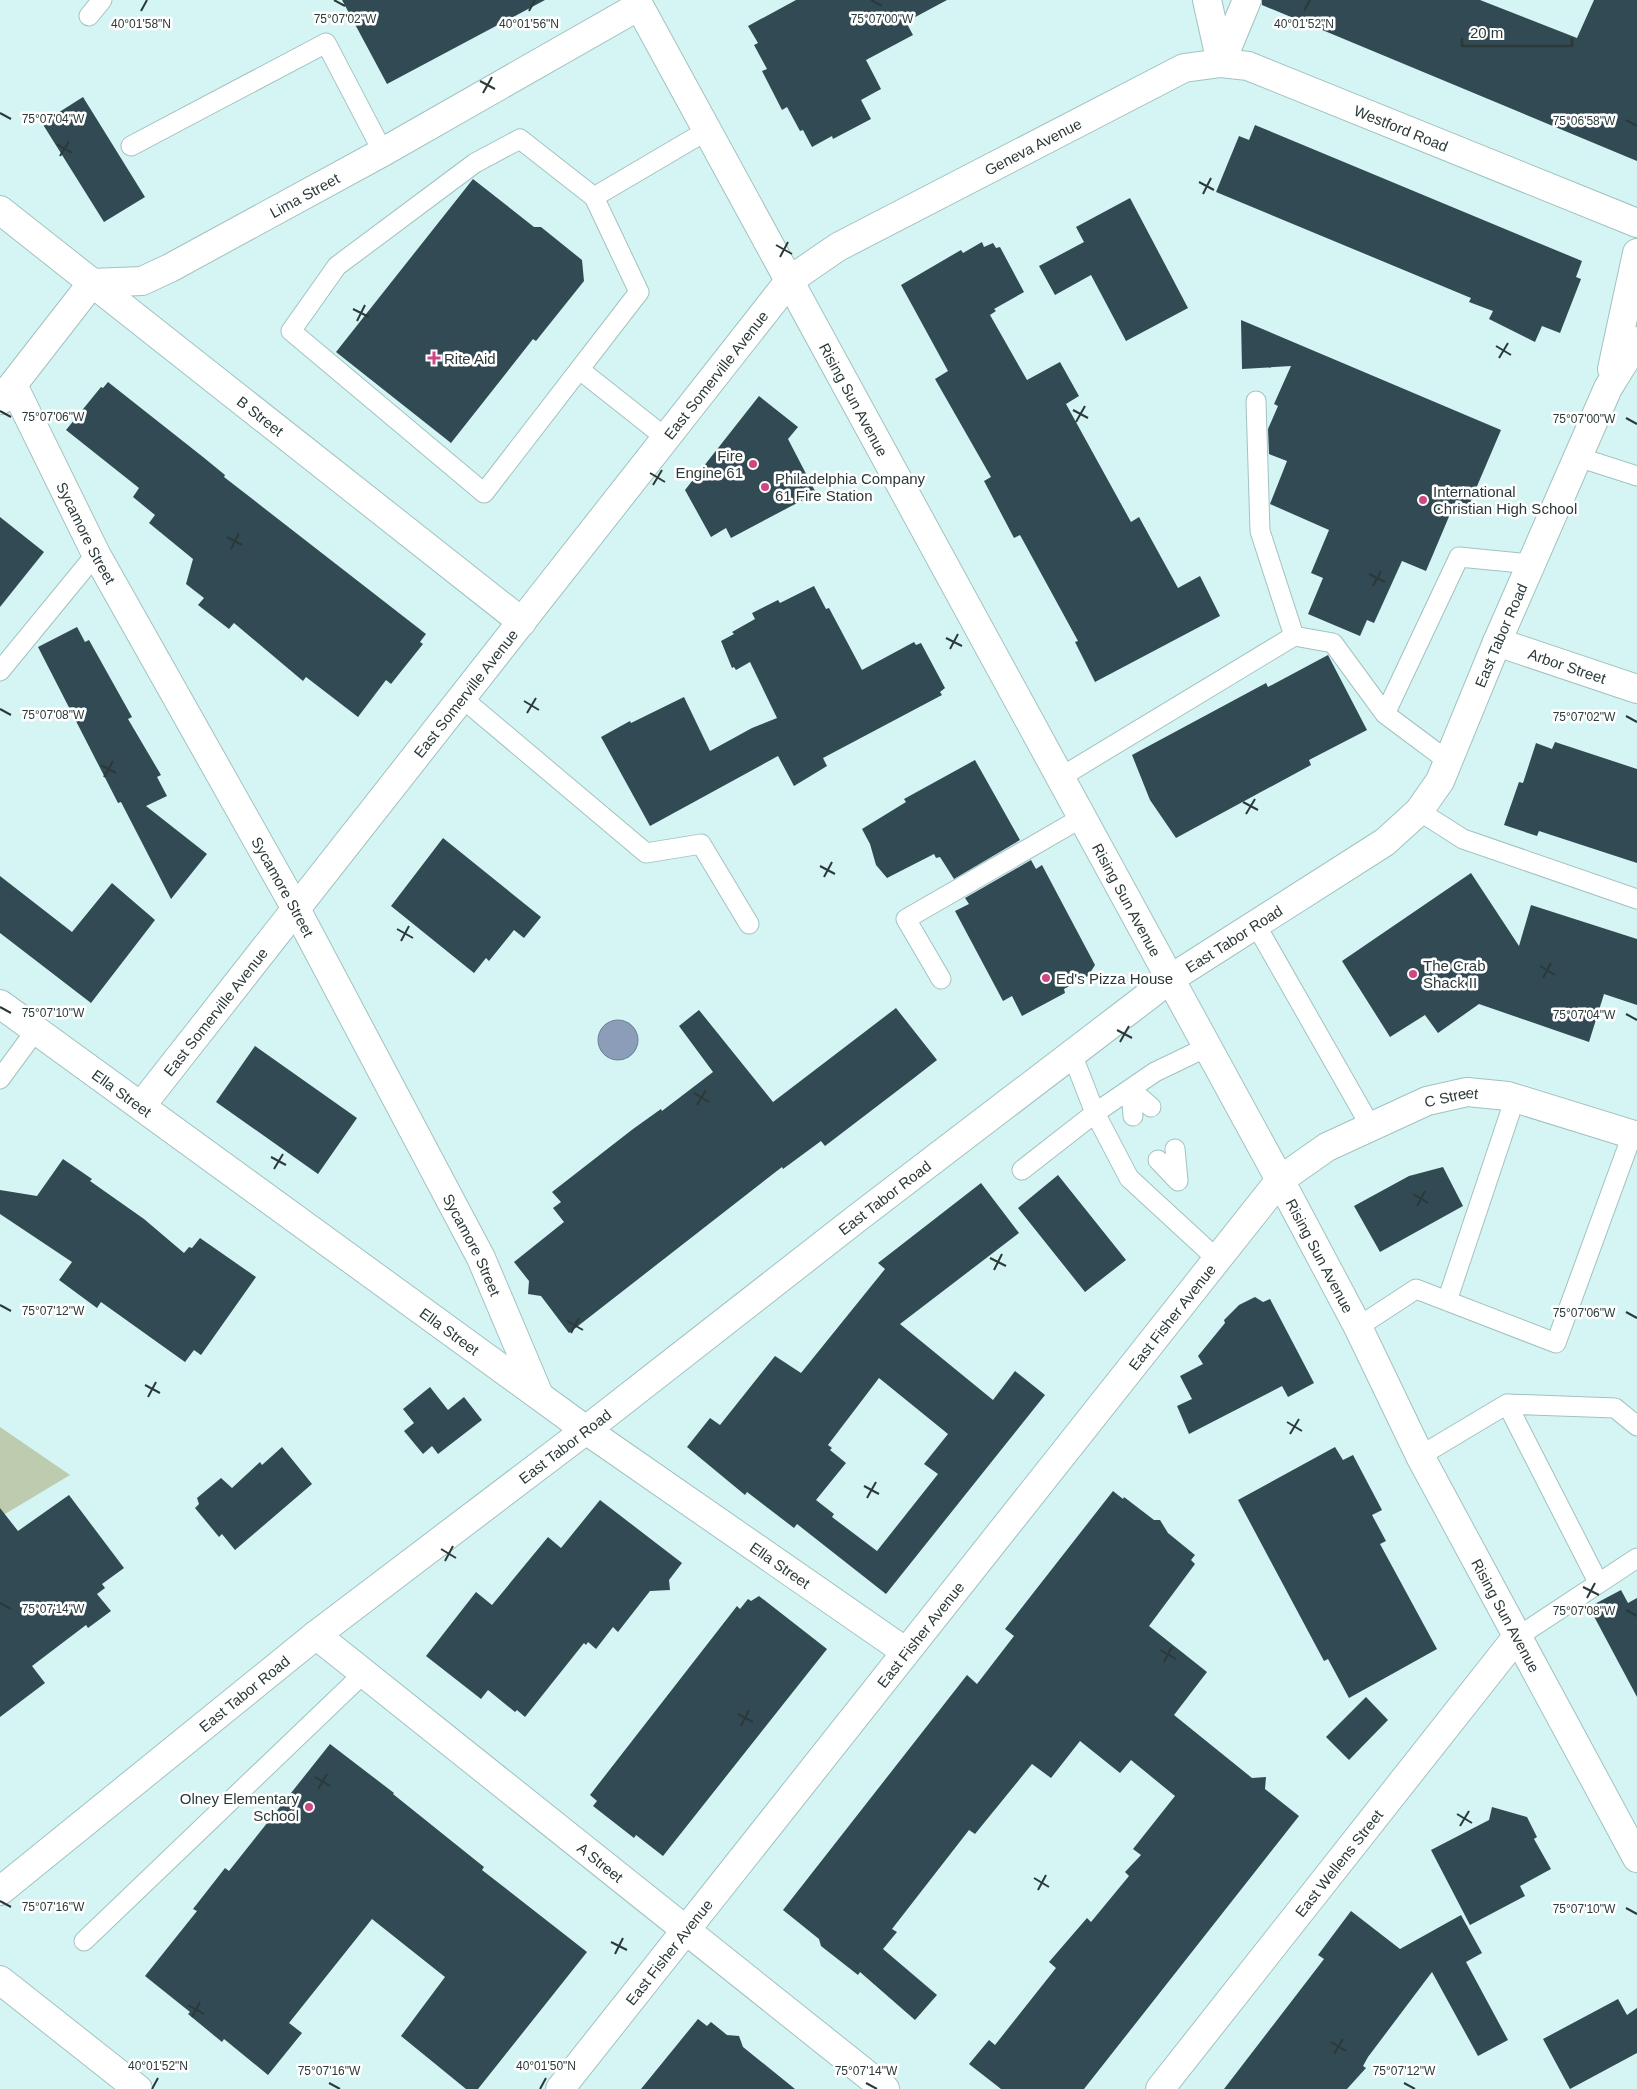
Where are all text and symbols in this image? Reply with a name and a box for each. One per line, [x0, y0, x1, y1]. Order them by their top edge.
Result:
text: 75°07'02"W [314, 12, 377, 26]
text: 75°07'00"W [851, 12, 914, 26]
scale bar [1462, 15, 1572, 47]
text: 40°01'58"N [111, 17, 171, 31]
text: 40°01'56"N [499, 17, 559, 31]
text: 40°01'52"N [1274, 17, 1334, 31]
text: 20 m [1470, 24, 1503, 41]
street label: Westford Road [1352, 101, 1451, 154]
text: 75°07'04"W [22, 112, 85, 126]
street label: Geneva Avenue [982, 114, 1084, 178]
text: 75°06'58"W [1553, 114, 1616, 128]
street label: Lima Street [266, 169, 343, 221]
street label: East Somerville Avenue [660, 307, 771, 442]
street label: Rising Sun Avenue [816, 340, 892, 459]
place label: Rite Aid [444, 350, 496, 367]
marker: Rite Aid [428, 352, 440, 364]
street label: B Street [234, 392, 288, 440]
text: 75°07'06"W [22, 410, 85, 424]
text: 75°07'00"W [1553, 412, 1616, 426]
place label: Fire Engine 61 [675, 447, 743, 481]
marker: Fire Engine 61 [747, 458, 759, 470]
place label: Philadelphia Company 61 Fire Station [775, 470, 926, 504]
street label: Sycamore Street [53, 479, 120, 587]
marker: Philadelphia Company 61 Fire Station [759, 481, 771, 493]
place label: International Christian High School [1433, 483, 1577, 517]
marker: International Christian High School [1417, 494, 1429, 506]
street label: East Tabor Road [1471, 581, 1530, 690]
street label: East Somerville Avenue [410, 626, 521, 761]
street label: Arbor Street [1526, 645, 1609, 687]
text: 75°07'08"W [22, 708, 85, 722]
text: 75°07'02"W [1553, 710, 1616, 724]
street label: Sycamore Street [249, 834, 318, 940]
street label: Rising Sun Avenue [1089, 840, 1165, 959]
street label: East Tabor Road [1182, 901, 1285, 976]
street label: East Somerville Avenue [160, 944, 271, 1079]
place label: The Crab Shack II [1423, 957, 1486, 991]
marker: The Crab Shack II [1407, 968, 1419, 980]
place label: Ed's Pizza House [1056, 970, 1173, 987]
marker: Ed's Pizza House [1040, 972, 1052, 984]
text: 75°07'10"W [22, 1006, 85, 1020]
text: 75°07'04"W [1553, 1008, 1616, 1022]
street label: Ella Street [89, 1066, 156, 1121]
street label: C Street [1423, 1083, 1480, 1110]
street label: East Tabor Road [835, 1157, 934, 1238]
street label: Sycamore Street [440, 1191, 505, 1299]
street label: Rising Sun Avenue [1283, 1196, 1357, 1316]
street label: East Fisher Avenue [1125, 1261, 1219, 1373]
text: 75°07'12"W [22, 1304, 85, 1318]
street label: Ella Street [417, 1304, 483, 1359]
text: 75°07'06"W [1553, 1306, 1616, 1320]
street label: East Tabor Road [515, 1405, 614, 1487]
street label: Ella Street [747, 1538, 814, 1592]
street label: Rising Sun Avenue [1469, 1556, 1544, 1675]
street label: East Fisher Avenue [873, 1578, 967, 1691]
text: 75°07'14"W [22, 1602, 85, 1616]
text: 75°07'08"W [1553, 1604, 1616, 1618]
street label: East Tabor Road [195, 1652, 293, 1735]
place label: Olney Elementary School [180, 1790, 299, 1824]
marker: Olney Elementary School [303, 1801, 315, 1813]
street label: East Wellens Street [1291, 1805, 1386, 1920]
street label: A Street [574, 1839, 627, 1886]
street label: East Fisher Avenue [622, 1896, 716, 2008]
text: 75°07'16"W [22, 1900, 85, 1914]
text: 75°07'10"W [1553, 1902, 1616, 1916]
text: 40°01'52"N [128, 2059, 188, 2073]
text: 40°01'50"N [516, 2059, 576, 2073]
text: 75°07'16"W [298, 2064, 361, 2078]
text: 75°07'14"W [835, 2064, 898, 2078]
text: 75°07'12"W [1373, 2064, 1436, 2078]

